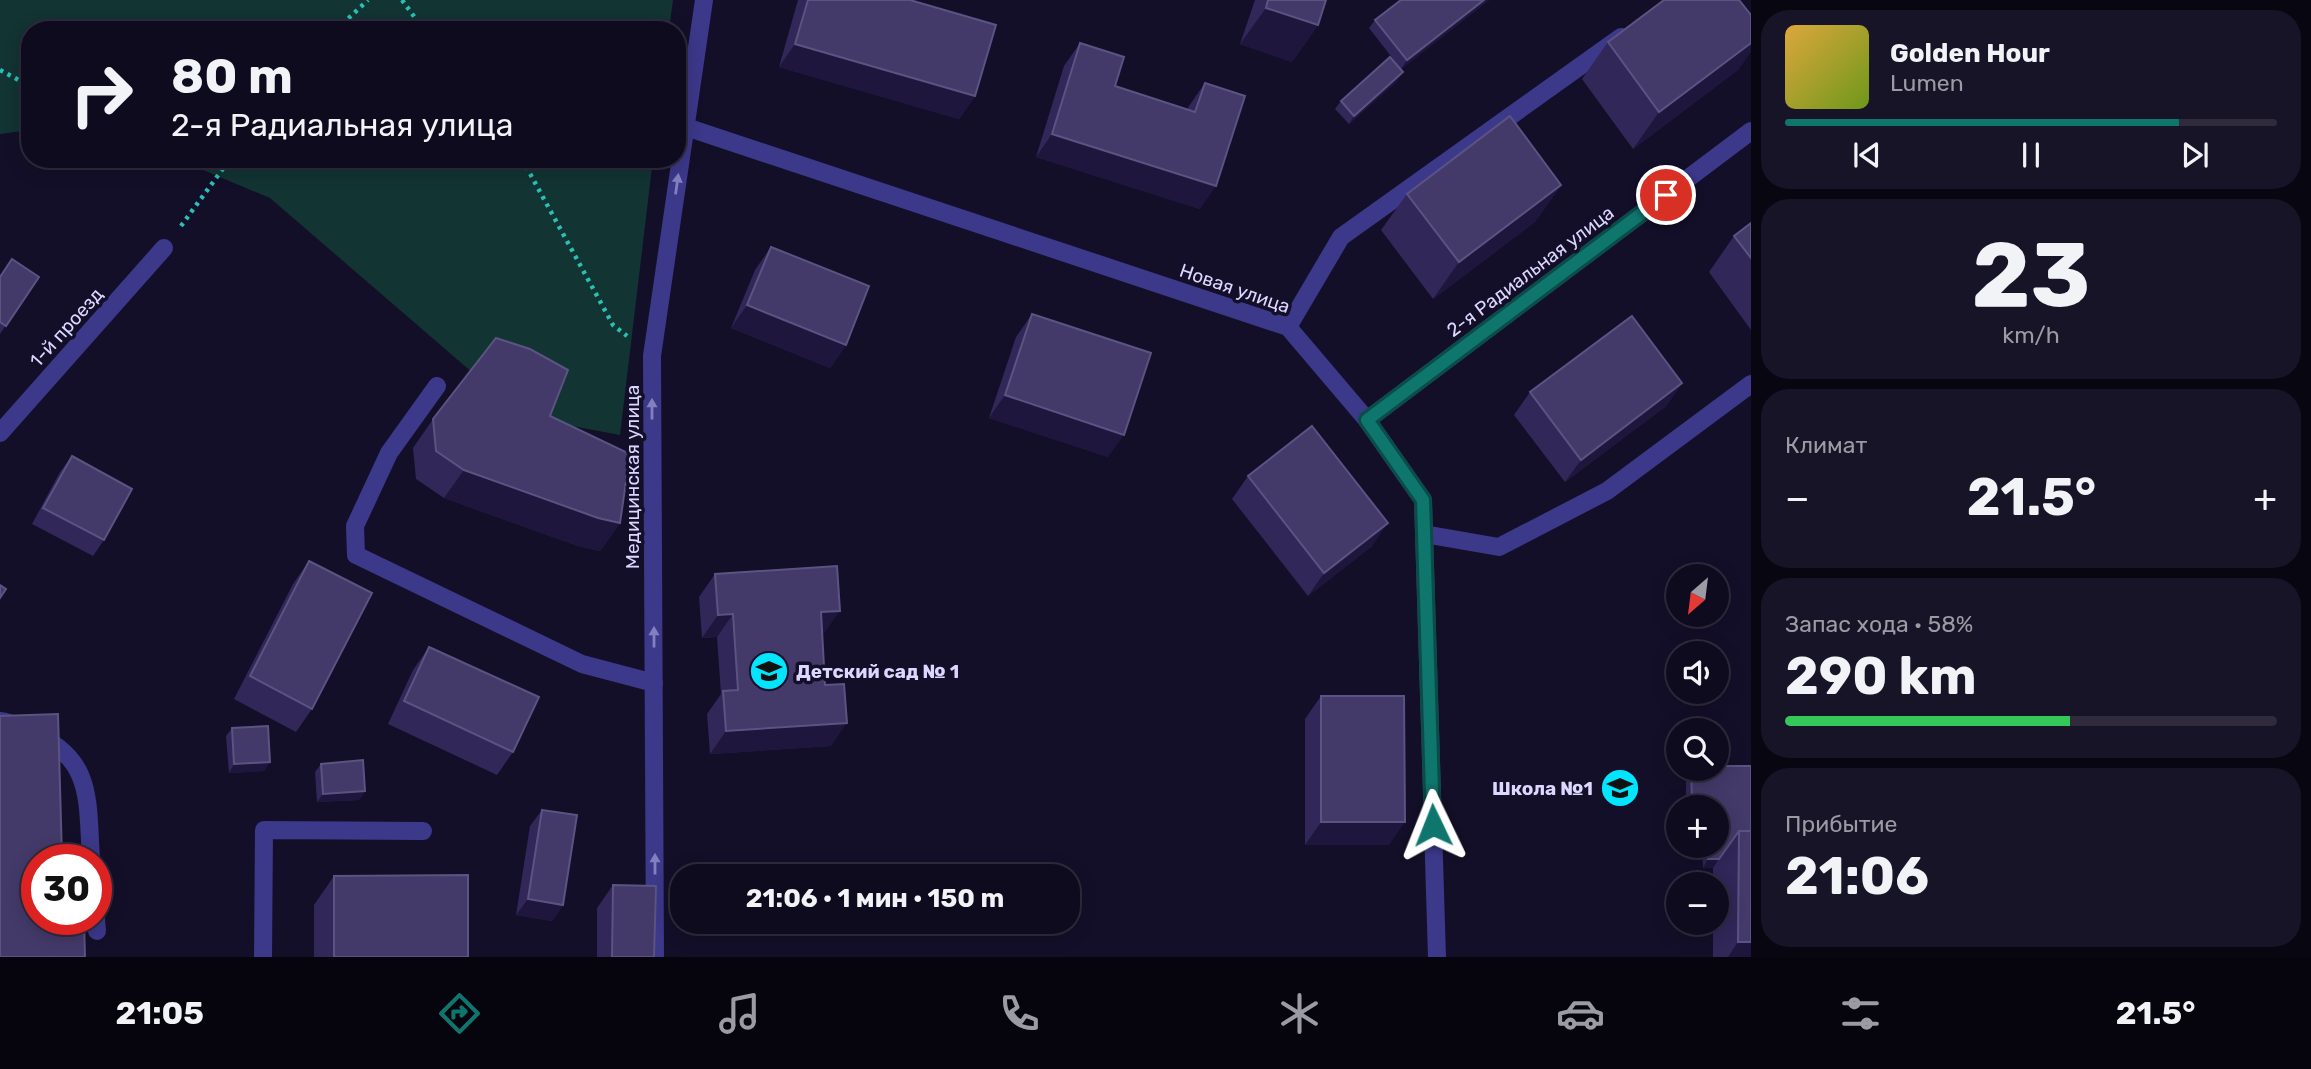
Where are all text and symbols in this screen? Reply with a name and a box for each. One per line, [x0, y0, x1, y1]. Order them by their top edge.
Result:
text: Golden Hour [1890, 38, 2050, 69]
text: 80 m [171, 47, 293, 105]
icon: right [56, 49, 147, 140]
text: Lumen [1890, 69, 1964, 97]
text: 2-я Радиальная улица [171, 106, 513, 144]
icon: previous [1848, 136, 1886, 174]
icon: pause [2012, 136, 2050, 174]
icon: next [2176, 136, 2214, 174]
pin [1636, 165, 1696, 225]
one-way arrow [672, 172, 683, 194]
icon: arrive [1647, 176, 1685, 214]
street label: 2-я Радиальная улица [1442, 201, 1618, 342]
text: 23 [1971, 221, 2091, 329]
street label: Новая улица [1177, 259, 1293, 318]
street label: 1-й проезд [25, 283, 108, 372]
text: km/h [2002, 321, 2060, 349]
street label: Медицинская улица [621, 385, 644, 569]
one-way arrow [647, 398, 658, 420]
text: Климат [1785, 431, 1867, 459]
text: 21.5° [1967, 466, 2096, 528]
text: − [1785, 475, 1810, 521]
text: + [2253, 475, 2277, 521]
north arrow [1666, 564, 1729, 626]
map controls [1666, 564, 1729, 935]
text: Запас хода · 58% [1785, 610, 1973, 638]
one-way arrow [648, 626, 660, 648]
button: sound [1666, 641, 1729, 704]
text: 290 km [1785, 645, 1977, 707]
school or university icon: Детский сад № 1 [748, 650, 790, 692]
place label: Детский сад № 1 [796, 660, 959, 683]
button: search [1666, 718, 1729, 781]
school or university icon: Школа №1 [1599, 767, 1641, 809]
place label: Школа №1 [1492, 777, 1593, 800]
position arrow [1396, 788, 1470, 862]
button: + [1666, 795, 1729, 858]
text: Прибытие [1785, 810, 1897, 838]
speed limit sign: 30 [21, 844, 112, 935]
text: 21:06 [1785, 845, 1929, 907]
one-way arrow [649, 853, 661, 875]
button: − [1666, 872, 1729, 935]
text: 21:06 · 1 мин · 150 m [746, 883, 1004, 914]
icon: directions [435, 989, 484, 1038]
icon: music [715, 989, 764, 1038]
icon: phone [995, 989, 1044, 1038]
icon: climate [1275, 989, 1324, 1038]
icon: car [1556, 989, 1605, 1038]
icon: filters [1836, 989, 1885, 1038]
text: 21:05 [116, 994, 204, 1032]
text: 21.5° [2116, 994, 2195, 1032]

